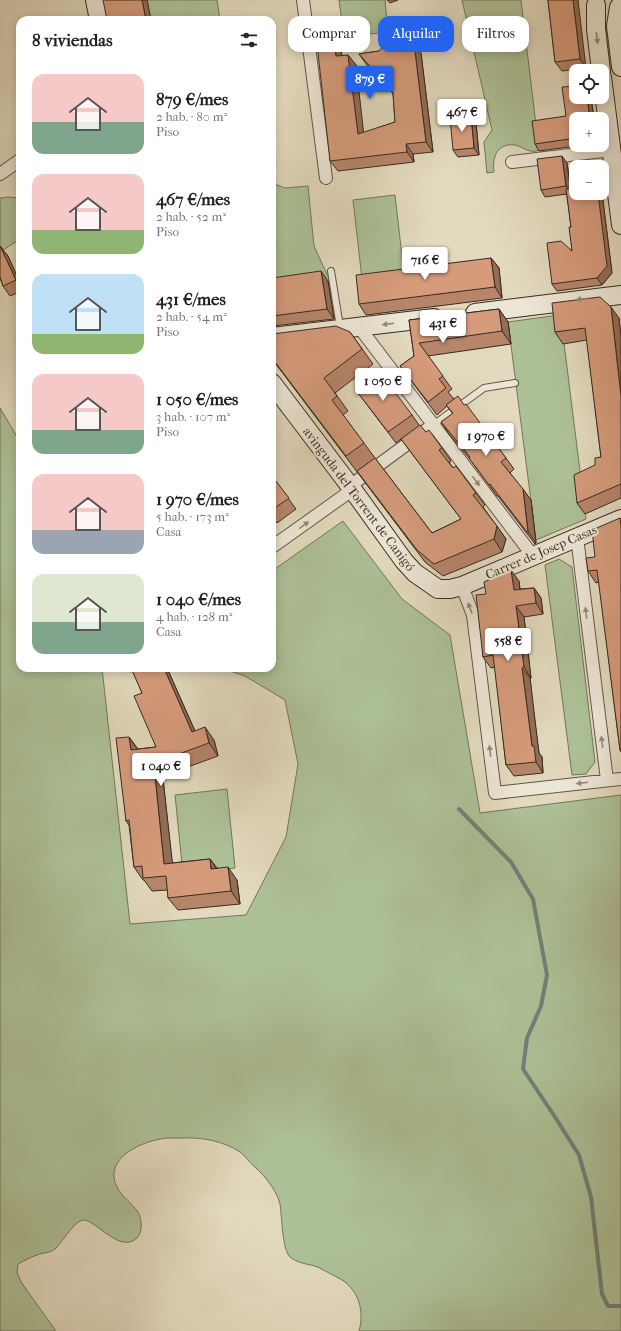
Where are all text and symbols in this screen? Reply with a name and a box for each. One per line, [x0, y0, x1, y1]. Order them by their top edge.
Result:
chip: Comprar [288, 16, 370, 52]
chip: Alquilar [378, 16, 454, 52]
chip: Filtros [462, 16, 529, 52]
icon: filters [238, 29, 260, 51]
text: 8 viviendas [32, 30, 112, 50]
one-way arrow [594, 32, 600, 44]
map controls [569, 64, 609, 200]
button: locate [569, 64, 609, 104]
pin: 879 € [342, 66, 398, 100]
text: 879 € [355, 71, 385, 86]
text: 879 €/mes [156, 89, 228, 109]
icon: home [64, 90, 112, 138]
pin: 467 € [434, 99, 490, 133]
text: 467 € [446, 104, 478, 119]
text: 2 hab. · 80 m² [156, 109, 227, 124]
button: + [569, 112, 609, 152]
text: Piso [156, 124, 179, 139]
button: − [569, 160, 609, 200]
text: 467 €/mes [156, 189, 230, 209]
icon: home [64, 190, 112, 238]
text: 2 hab. · 52 m² [156, 209, 226, 224]
text: Piso [156, 224, 179, 239]
pin: 716 € [397, 247, 453, 281]
text: 716 € [411, 252, 439, 267]
text: 431 €/mes [156, 289, 226, 309]
icon: home [64, 290, 112, 338]
one-way arrow [576, 296, 588, 303]
text: 2 hab. · 54 m² [156, 309, 227, 324]
pin: 431 € [415, 310, 471, 344]
text: 431 € [429, 315, 457, 330]
one-way arrow [382, 320, 394, 327]
text: Piso [156, 324, 179, 339]
pin: 1 050 € [346, 368, 420, 402]
text: 1 050 € [364, 373, 402, 388]
text: 1 050 €/mes [156, 389, 238, 409]
icon: home [64, 390, 112, 438]
text: 3 hab. · 107 m² [156, 409, 230, 424]
pin: 1 970 € [449, 423, 523, 457]
text: Piso [156, 424, 179, 439]
street label: avinguda del Torrent de Canigó [300, 424, 418, 574]
text: 1 970 € [467, 428, 505, 443]
one-way arrow [471, 476, 479, 486]
text: 1 970 €/mes [156, 489, 239, 509]
icon: home [64, 490, 112, 538]
text: 5 hab. · 173 m² [156, 509, 229, 524]
one-way arrow [298, 521, 309, 529]
street label: Carrer de Josep Casas [483, 522, 599, 582]
text: Casa [156, 524, 182, 539]
text: 1 040 €/mes [156, 589, 241, 609]
icon: home [64, 590, 112, 638]
one-way arrow [467, 602, 473, 614]
one-way arrow [583, 607, 589, 619]
text: 4 hab. · 128 m² [156, 609, 232, 624]
text: Casa [156, 624, 182, 639]
pin: 558 € [480, 628, 536, 662]
text: 558 € [494, 633, 522, 648]
one-way arrow [599, 736, 605, 748]
one-way arrow [487, 745, 493, 757]
pin: 1 040 € [124, 753, 198, 787]
text: 1 040 € [141, 758, 181, 773]
one-way arrow [576, 780, 588, 787]

